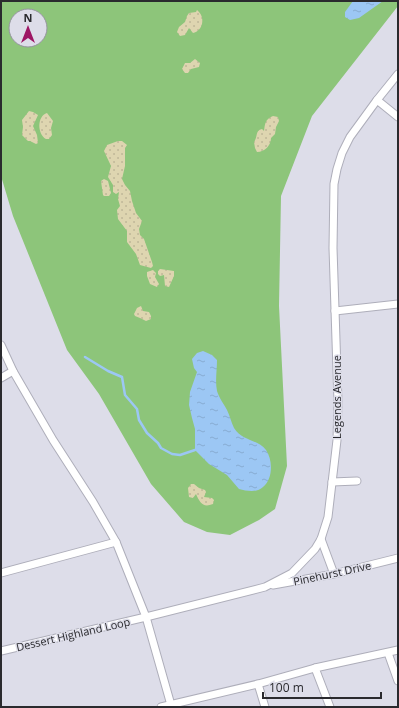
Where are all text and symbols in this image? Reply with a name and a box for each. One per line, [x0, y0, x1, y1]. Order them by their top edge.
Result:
north arrow [8, 8, 48, 48]
text: N [24, 10, 32, 25]
street label: Legends Avenue [329, 355, 344, 439]
street label: Pinehurst Drive [292, 557, 372, 589]
street label: Dessert Highland Loop [14, 614, 132, 654]
scale bar [263, 674, 381, 700]
text: 100 m [269, 679, 304, 696]

